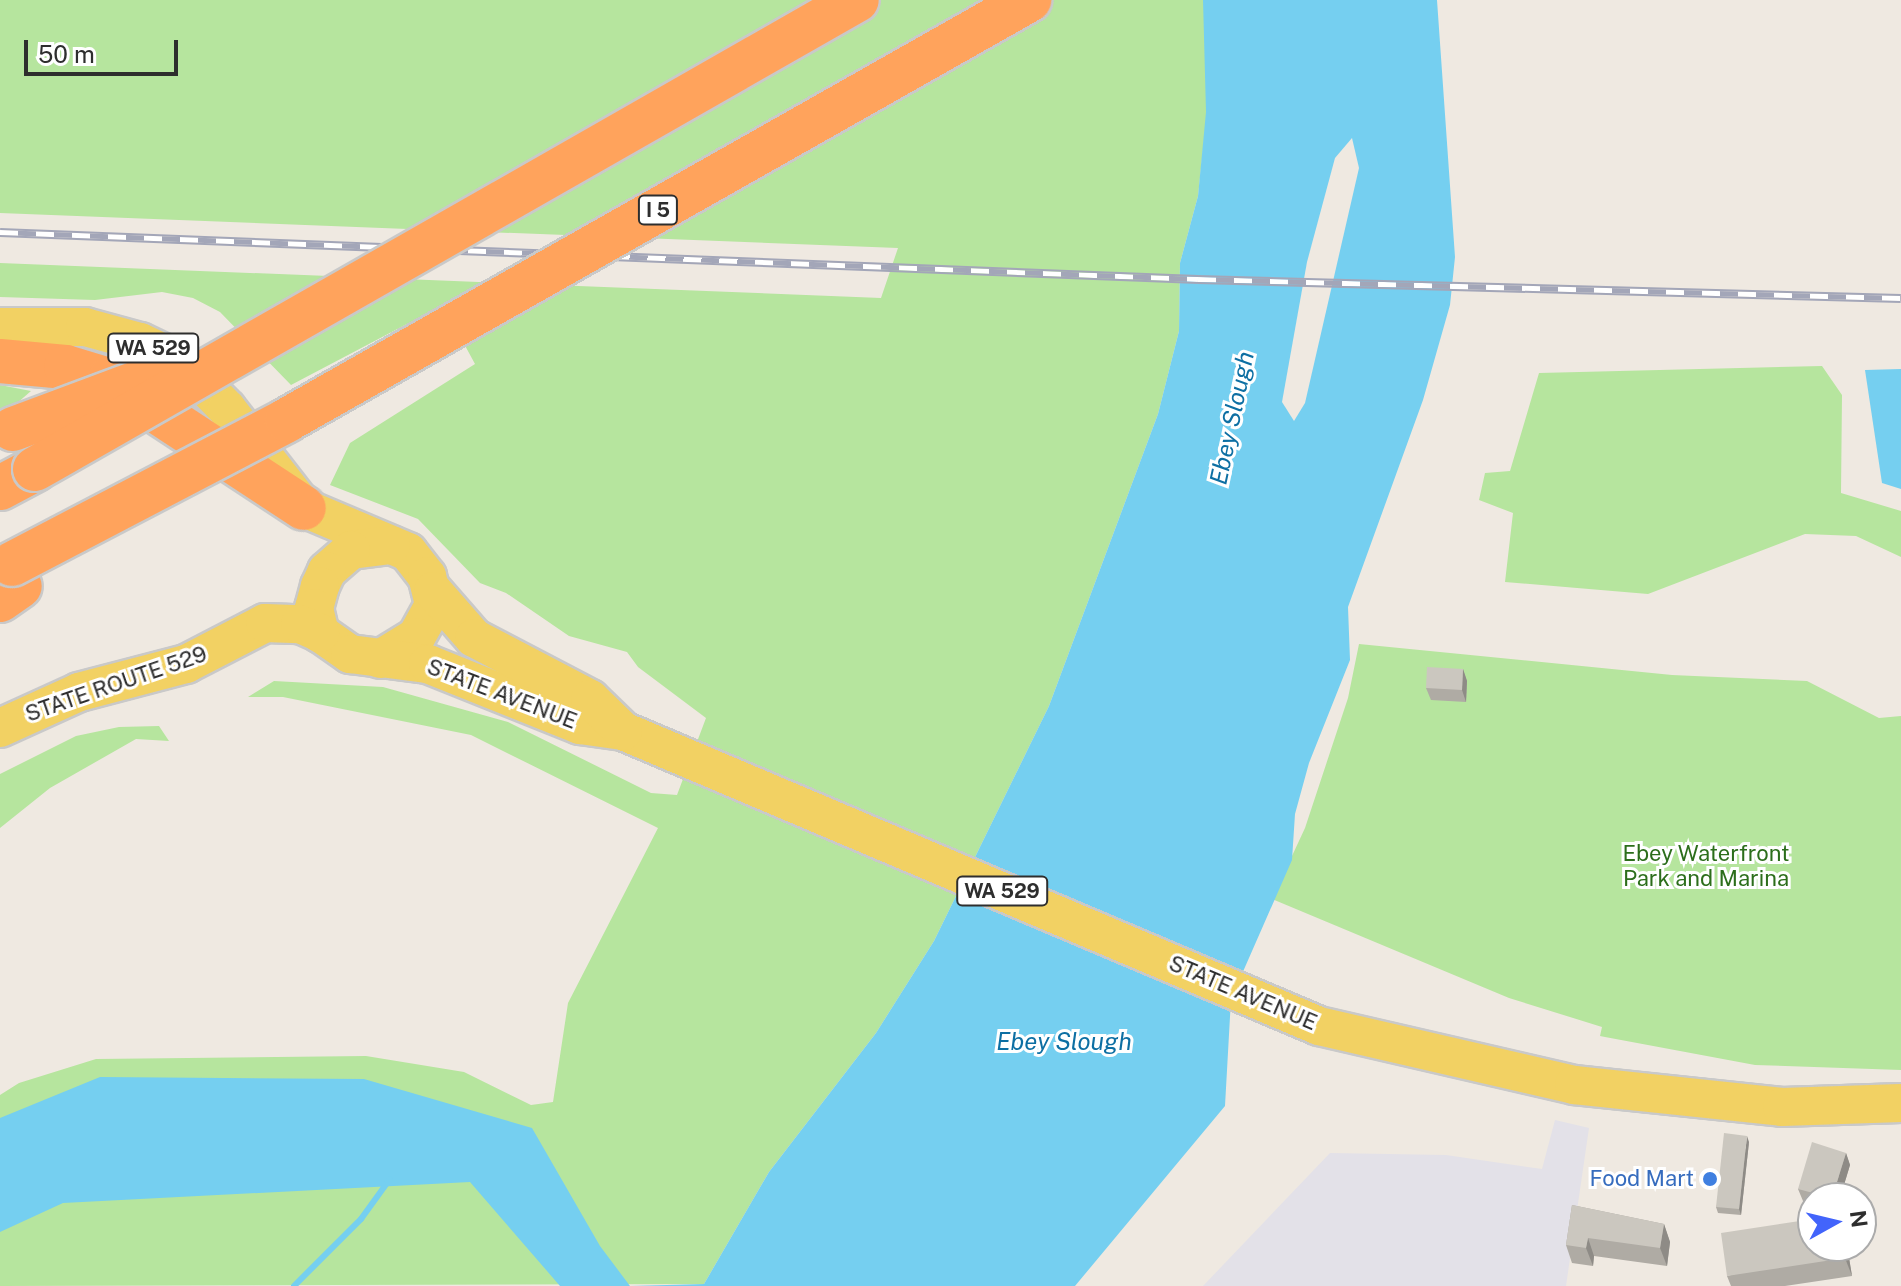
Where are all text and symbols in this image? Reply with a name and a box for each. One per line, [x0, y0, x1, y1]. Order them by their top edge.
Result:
scale bar [28, 24, 182, 74]
text: 50 m [38, 40, 95, 68]
road number: I 5 [636, 194, 680, 226]
road number: WA 529 [107, 332, 199, 364]
water label: Ebey Slough [1204, 349, 1260, 487]
street label: STATE ROUTE 529 [22, 641, 210, 727]
street label: STATE AVENUE [423, 653, 581, 735]
park label: Ebey Waterfront Park and Marina [1622, 840, 1790, 892]
road number: WA 529 [956, 875, 1048, 907]
street label: STATE AVENUE [1165, 950, 1321, 1036]
water label: Ebey Slough [996, 1028, 1132, 1056]
place label: Food Mart [1590, 1166, 1694, 1192]
marker: Food Mart [1701, 1170, 1719, 1188]
north arrow [1797, 1182, 1877, 1262]
text: N [1845, 1209, 1873, 1229]

